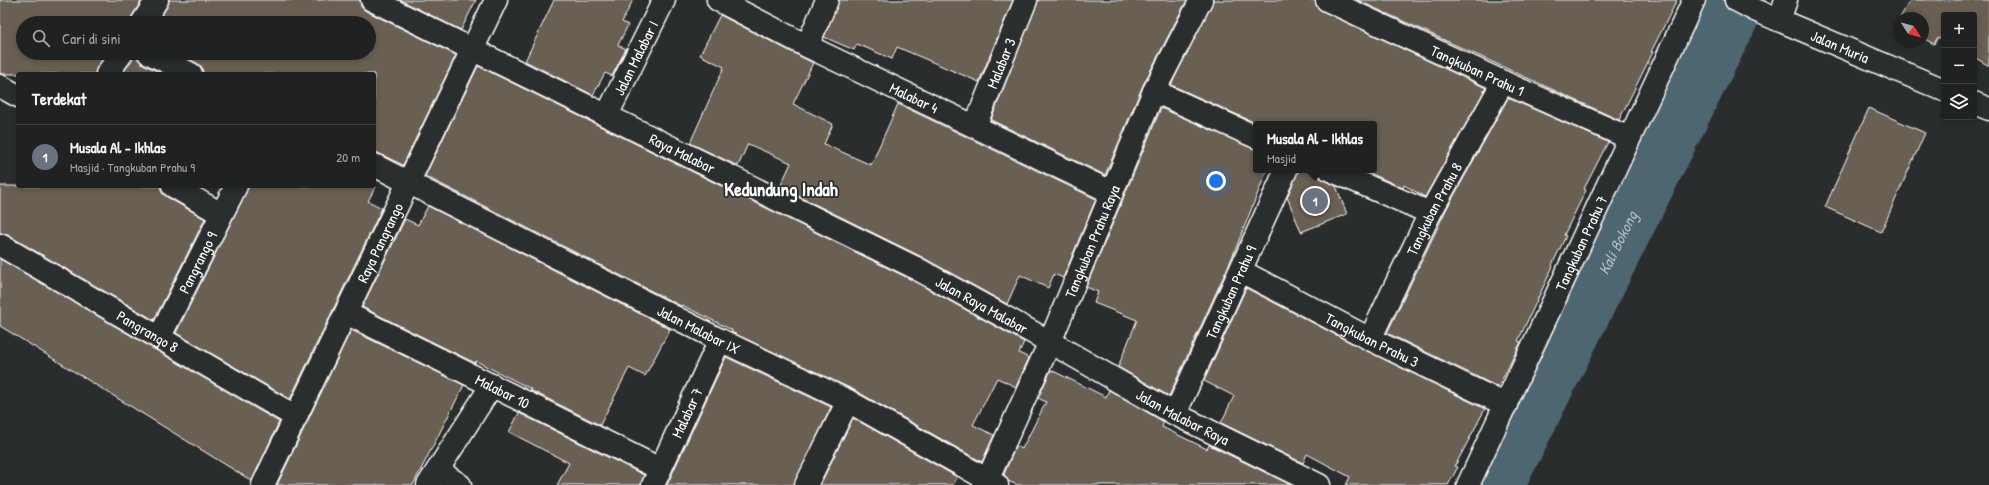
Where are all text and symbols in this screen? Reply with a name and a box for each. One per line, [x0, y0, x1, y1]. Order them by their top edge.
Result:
north arrow [1893, 12, 1929, 48]
map controls [1941, 12, 1977, 120]
button: + [1941, 12, 1977, 48]
search box [16, 16, 376, 60]
street label: Jalan Malabar I [608, 17, 663, 99]
street label: Jalan Muria [1808, 24, 1873, 68]
icon: search [30, 27, 52, 49]
text: Cari di sini [62, 28, 121, 49]
street label: Malabar 3 [981, 34, 1020, 91]
street label: Tangkuban Prahu 1 [1427, 39, 1528, 101]
button: − [1941, 48, 1977, 84]
street label: Malabar 4 [886, 77, 942, 118]
button: layers [1941, 84, 1977, 120]
text: Terdekat [32, 87, 86, 110]
popup [1253, 121, 1377, 173]
street label: Raya Malabar [646, 128, 719, 178]
text: Musala Al - Ikhlas [1267, 128, 1363, 149]
text: Musala Al - Ikhlas [70, 137, 166, 158]
text: 1 [43, 148, 47, 166]
text: 20 m [336, 148, 360, 166]
text: Masjid [1267, 149, 1296, 167]
text: Masjid · Tangkuban Prahu 9 [70, 158, 195, 176]
street label: Tangkuban Prahu 8 [1401, 159, 1467, 259]
your location [1206, 171, 1226, 191]
district label: Kedundung Indah [724, 176, 838, 203]
street label: Tangkuban Prahu Raya [1059, 182, 1125, 301]
pin: 1 [1302, 186, 1328, 216]
street label: Tangkuban Prahu 7 [1549, 192, 1612, 294]
street label: Raya Pangrango [351, 199, 408, 286]
water label: Kali Bokong [1592, 206, 1643, 278]
street label: Pangrango 9 [173, 227, 222, 297]
street label: Tangkuban Prahu 9 [1200, 241, 1261, 342]
street label: Jalan Raya Malabar [932, 271, 1032, 339]
street label: Jalan Malabar IX [654, 300, 744, 359]
street label: Pangrango 8 [113, 305, 182, 357]
street label: Tangkuban Prahu 3 [1322, 307, 1423, 372]
street label: Malabar 10 [472, 369, 534, 413]
street label: Jalan Malabar Raya [1132, 383, 1233, 450]
street label: Malabar 7 [666, 384, 707, 441]

